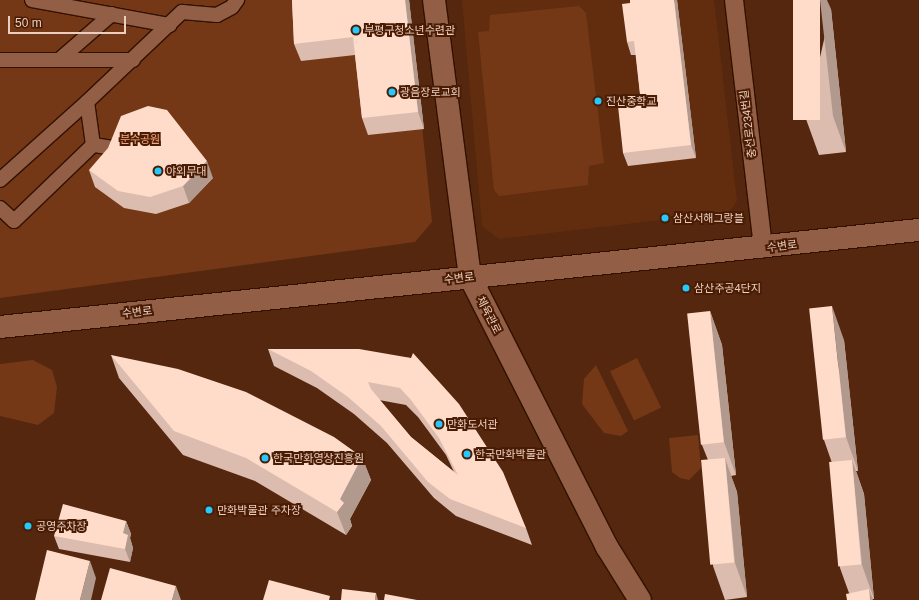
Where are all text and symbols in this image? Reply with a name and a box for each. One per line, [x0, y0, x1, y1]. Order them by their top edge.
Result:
scale bar [10, 8, 128, 34]
text: 50 m [15, 16, 42, 30]
place label: 부평구청소년수련관 [364, 23, 455, 37]
marker: 부평구청소년수련관 [351, 25, 361, 35]
place label: 광음장로교회 [400, 85, 461, 99]
marker: 광음장로교회 [387, 87, 397, 97]
street label: 충선로234번길 [737, 89, 759, 159]
place label: 진산중학교 [606, 94, 657, 108]
marker: 진산중학교 [593, 96, 603, 106]
park label: 분수공원 [120, 132, 160, 146]
place label: 야외무대 [166, 164, 206, 178]
marker: 야외무대 [153, 166, 163, 176]
place label: 삼산서해그랑블 [673, 211, 744, 225]
marker: 삼산서해그랑블 [660, 213, 670, 223]
street label: 수변로 [766, 238, 798, 254]
street label: 수변로 [443, 270, 475, 286]
place label: 삼산주공4단지 [694, 281, 761, 295]
marker: 삼산주공4단지 [681, 283, 691, 293]
street label: 체육관로 [474, 294, 504, 336]
street label: 수변로 [121, 304, 153, 320]
place label: 만화도서관 [447, 417, 498, 431]
marker: 만화도서관 [434, 419, 444, 429]
place label: 한국만화박물관 [475, 447, 546, 461]
marker: 한국만화박물관 [462, 449, 472, 459]
place label: 한국만화영상진흥원 [273, 451, 364, 465]
marker: 한국만화영상진흥원 [260, 453, 270, 463]
place label: 만화박물관 주차장 [217, 503, 301, 517]
marker: 만화박물관 주차장 [204, 505, 214, 515]
place label: 공영주차장 [36, 519, 87, 533]
marker: 공영주차장 [23, 521, 33, 531]

